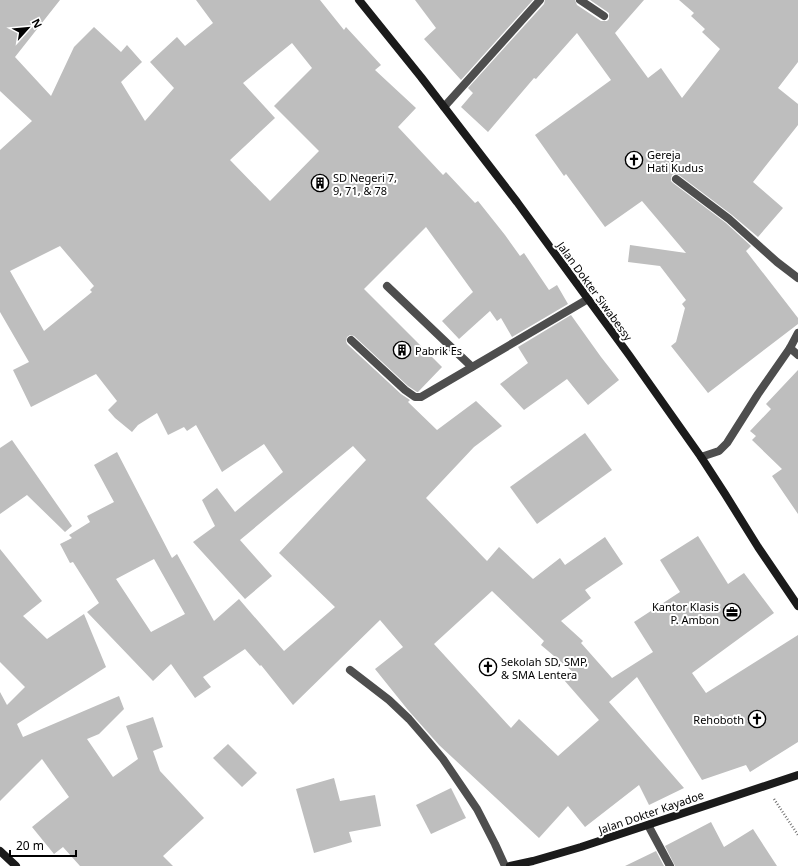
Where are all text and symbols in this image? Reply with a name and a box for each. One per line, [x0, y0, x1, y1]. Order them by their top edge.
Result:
north arrow [8, 8, 48, 48]
text: N [29, 16, 46, 31]
place label: Gereja Hati Kudus [647, 147, 703, 175]
church icon: Gereja Hati Kudus [624, 150, 644, 170]
place label: SD Negeri 7, 9, 71, & 78 [333, 170, 397, 198]
building icon: SD Negeri 7, 9, 71, & 78 [310, 173, 330, 193]
street label: Jalan Dokter Siwabessy [553, 238, 636, 344]
building icon: Pabrik Es [392, 340, 412, 360]
place label: Pabrik Es [415, 343, 462, 358]
place label: Kantor Klasis P. Ambon [652, 599, 719, 627]
office icon: Kantor Klasis P. Ambon [722, 602, 742, 622]
place label: Sekolah SD, SMP, & SMA Lentera [501, 654, 588, 682]
church icon: Sekolah SD, SMP, & SMA Lentera [478, 657, 498, 677]
church icon: Rehoboth [747, 709, 767, 729]
place label: Rehoboth [693, 712, 744, 727]
street label: Jalan Dokter Kayadoe [595, 787, 706, 837]
scale bar [10, 832, 76, 858]
text: 20 m [16, 837, 44, 854]

